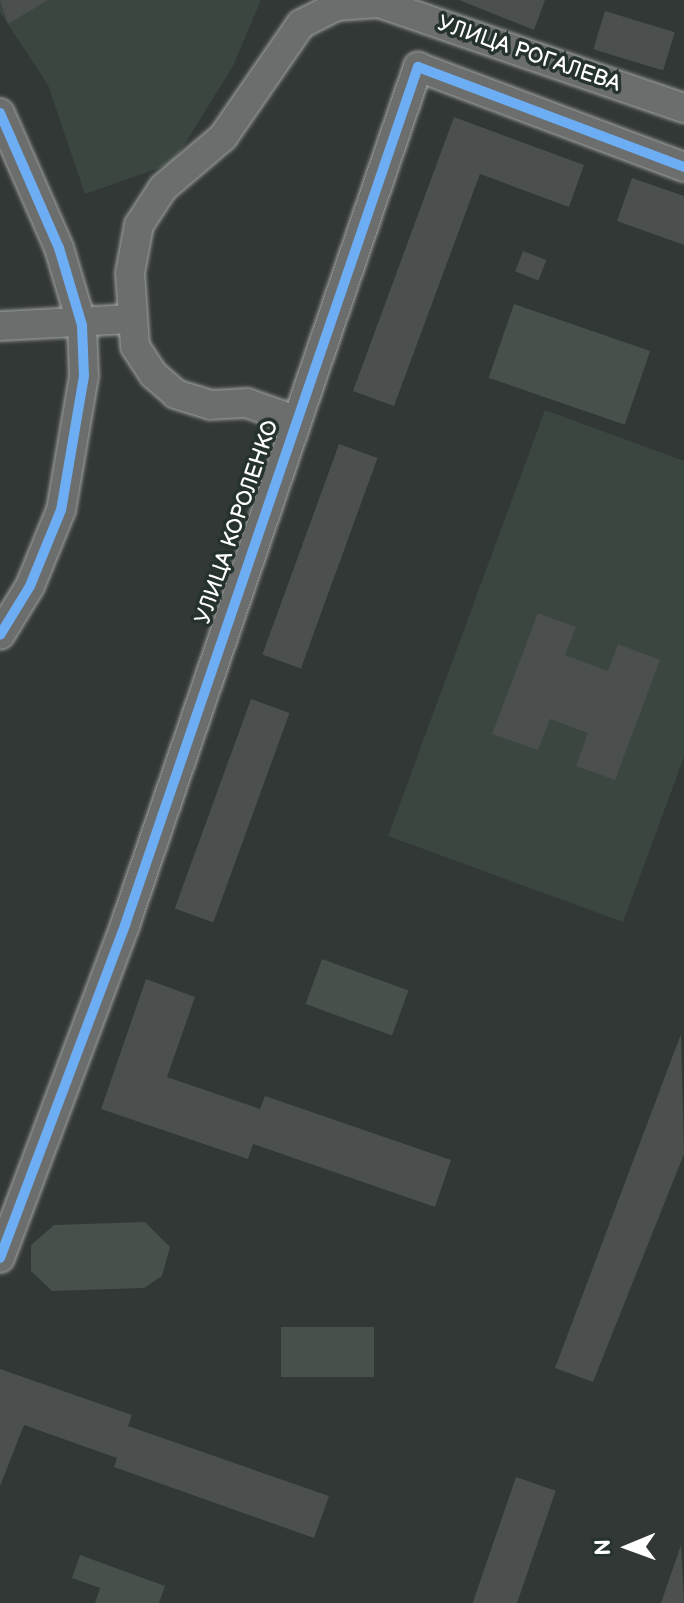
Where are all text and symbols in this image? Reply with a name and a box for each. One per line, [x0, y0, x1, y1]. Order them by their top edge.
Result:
street label: УЛИЦА РОГАЛЕВА [434, 10, 624, 98]
street label: УЛИЦА КОРОЛЕНКО [190, 417, 284, 627]
north arrow [588, 1507, 668, 1587]
text: N [590, 1539, 617, 1556]

